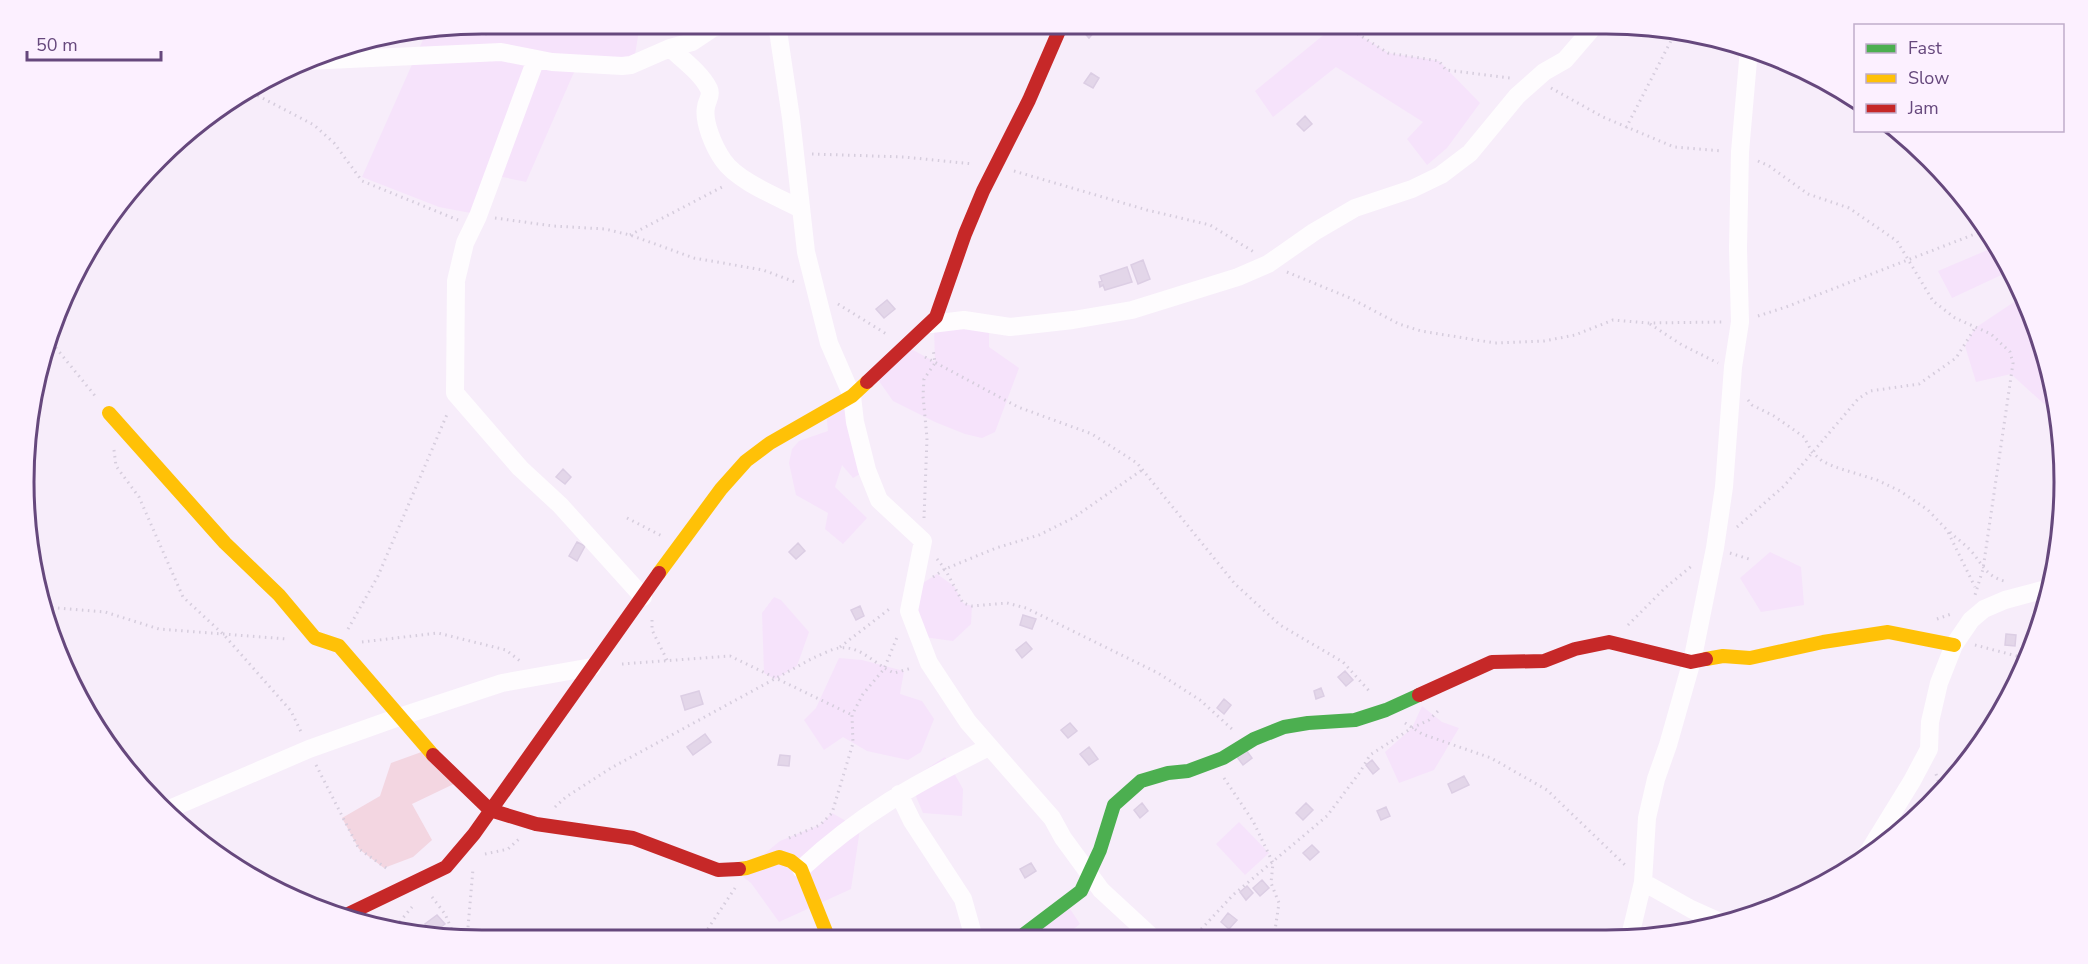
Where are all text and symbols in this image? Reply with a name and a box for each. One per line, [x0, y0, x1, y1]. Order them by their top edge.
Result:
scale bar [27, 24, 160, 62]
legend [1854, 24, 2064, 132]
text: 50 m [36, 33, 78, 57]
text: Fast [1908, 36, 1943, 60]
text: Slow [1908, 66, 1949, 90]
text: Jam [1907, 96, 1939, 120]

